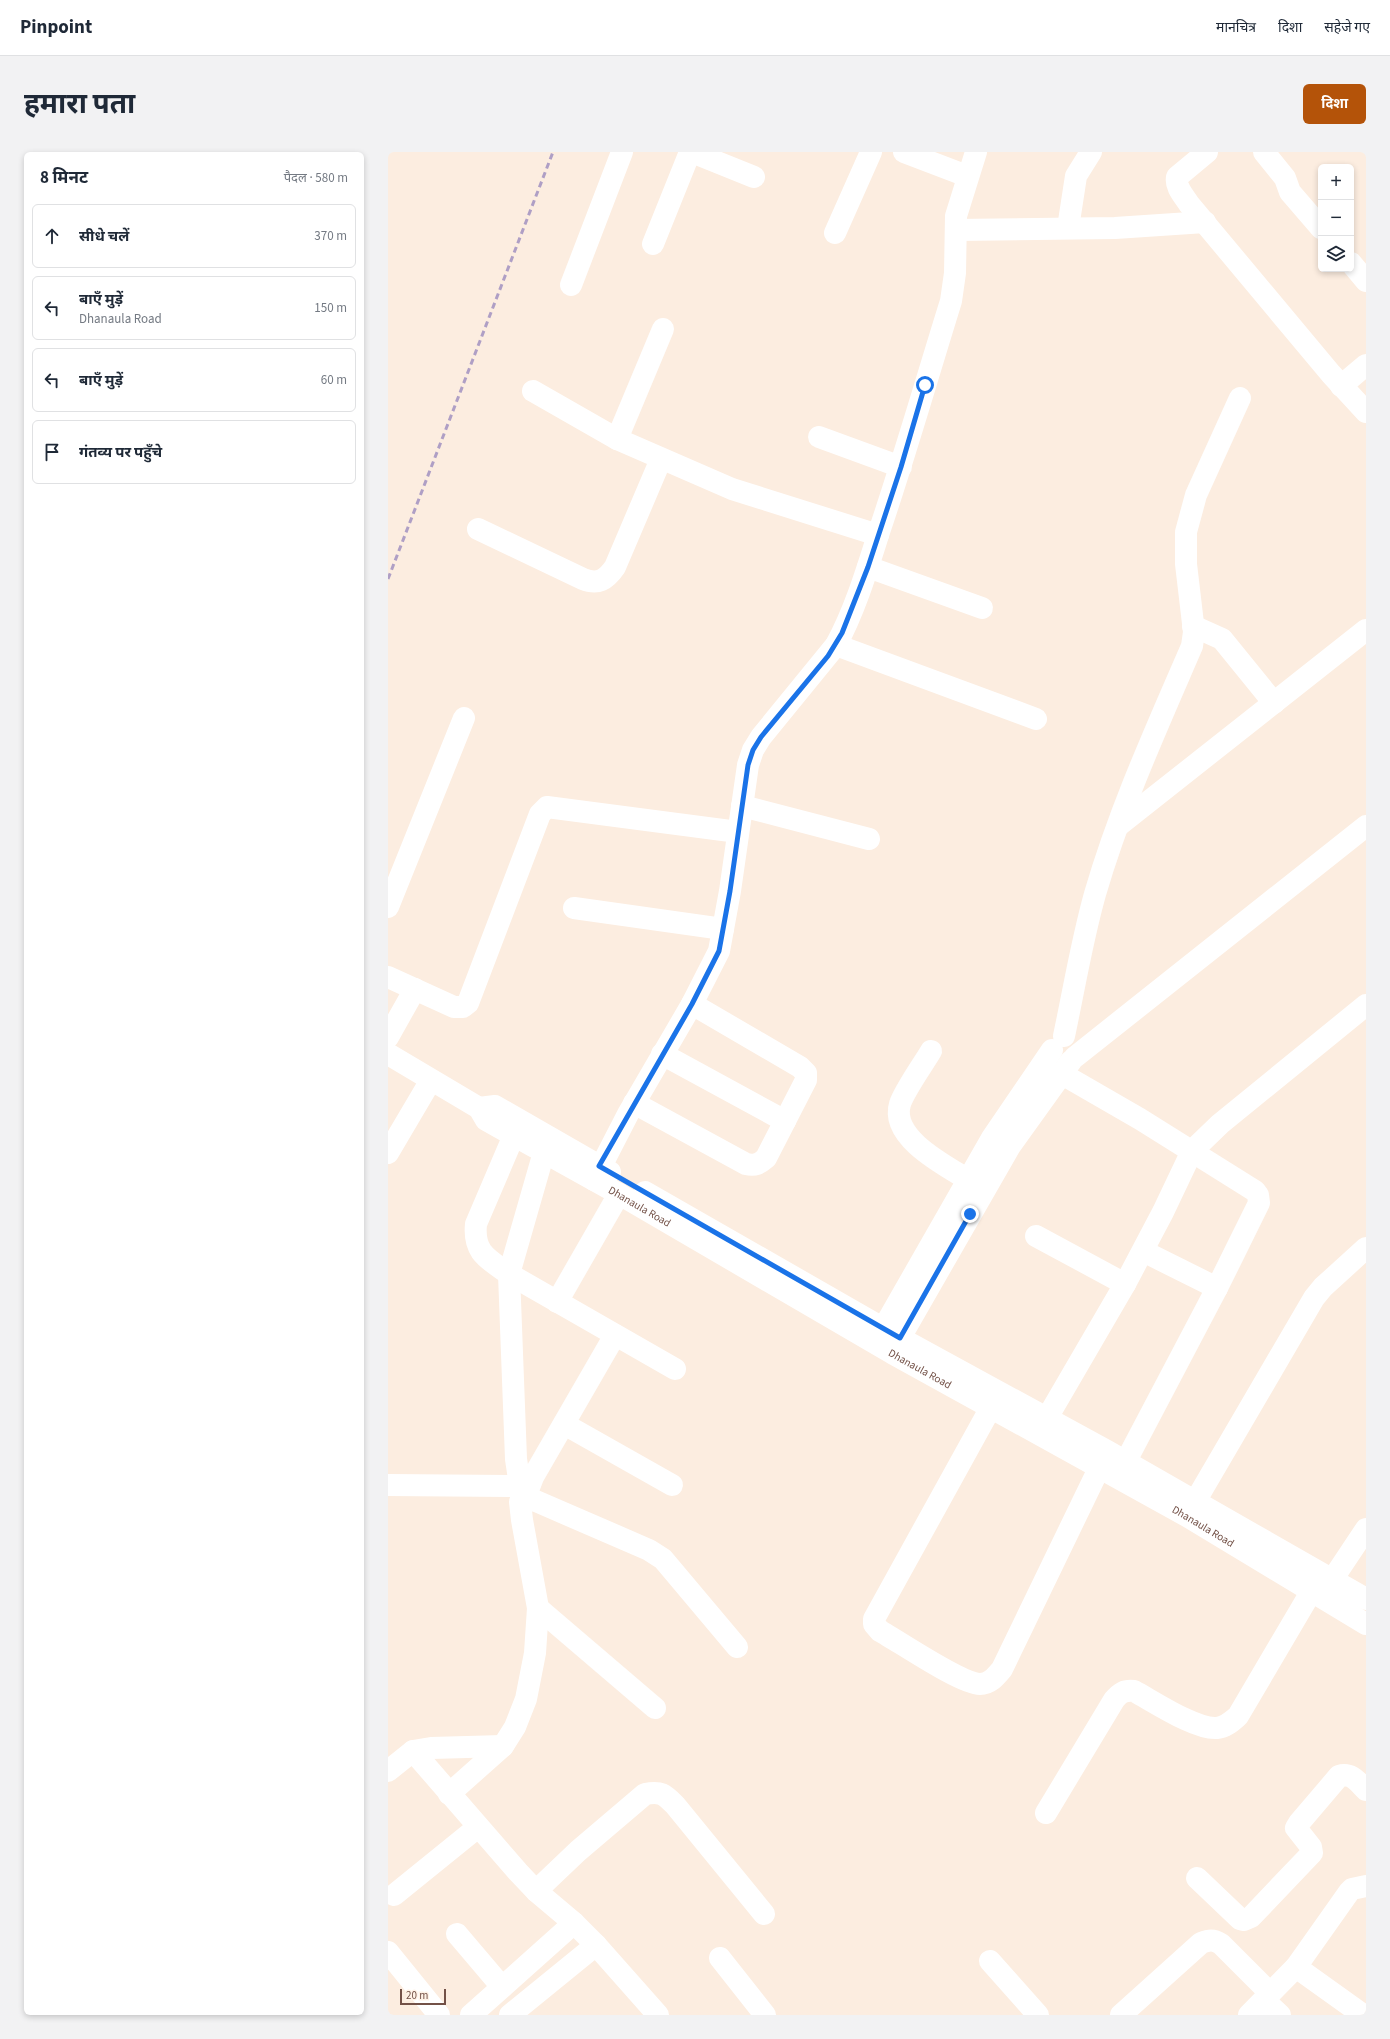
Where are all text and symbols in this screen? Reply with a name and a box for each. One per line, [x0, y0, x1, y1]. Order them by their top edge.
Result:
text: Pinpoint [20, 14, 92, 41]
text: मानचित्र [1216, 18, 1256, 38]
text: दिशा [1278, 18, 1302, 38]
text: सहेजे गए [1324, 18, 1370, 38]
text: हमारा पता [24, 84, 135, 124]
button: दिशा [1303, 84, 1366, 124]
map controls [1318, 164, 1354, 272]
button: + [1318, 164, 1354, 200]
text: 8 मिनट [40, 166, 88, 190]
text: पैदल · 580 m [284, 169, 348, 187]
button: − [1318, 200, 1354, 236]
icon: ahead [41, 225, 63, 247]
text: सीधे चलें [79, 226, 129, 247]
text: 370 m [314, 227, 347, 245]
button: layers [1318, 236, 1354, 272]
text: बाएँ मुड़ें [79, 289, 123, 310]
icon: left [41, 297, 63, 319]
text: 150 m [314, 299, 347, 317]
text: Dhanaula Road [79, 310, 162, 328]
icon: left [41, 369, 63, 391]
text: बाएँ मुड़ें [79, 370, 123, 391]
text: 60 m [321, 371, 347, 389]
route start [916, 376, 934, 394]
icon: arrive [41, 441, 63, 463]
text: गंतव्य पर पहुँचे [79, 442, 162, 463]
street label: Dhanaula Road [606, 1182, 674, 1230]
route end [961, 1205, 979, 1223]
street label: Dhanaula Road [886, 1345, 954, 1392]
street label: Dhanaula Road [1169, 1502, 1237, 1550]
scale bar [400, 1987, 446, 2006]
text: 20 m [406, 1988, 428, 2003]

